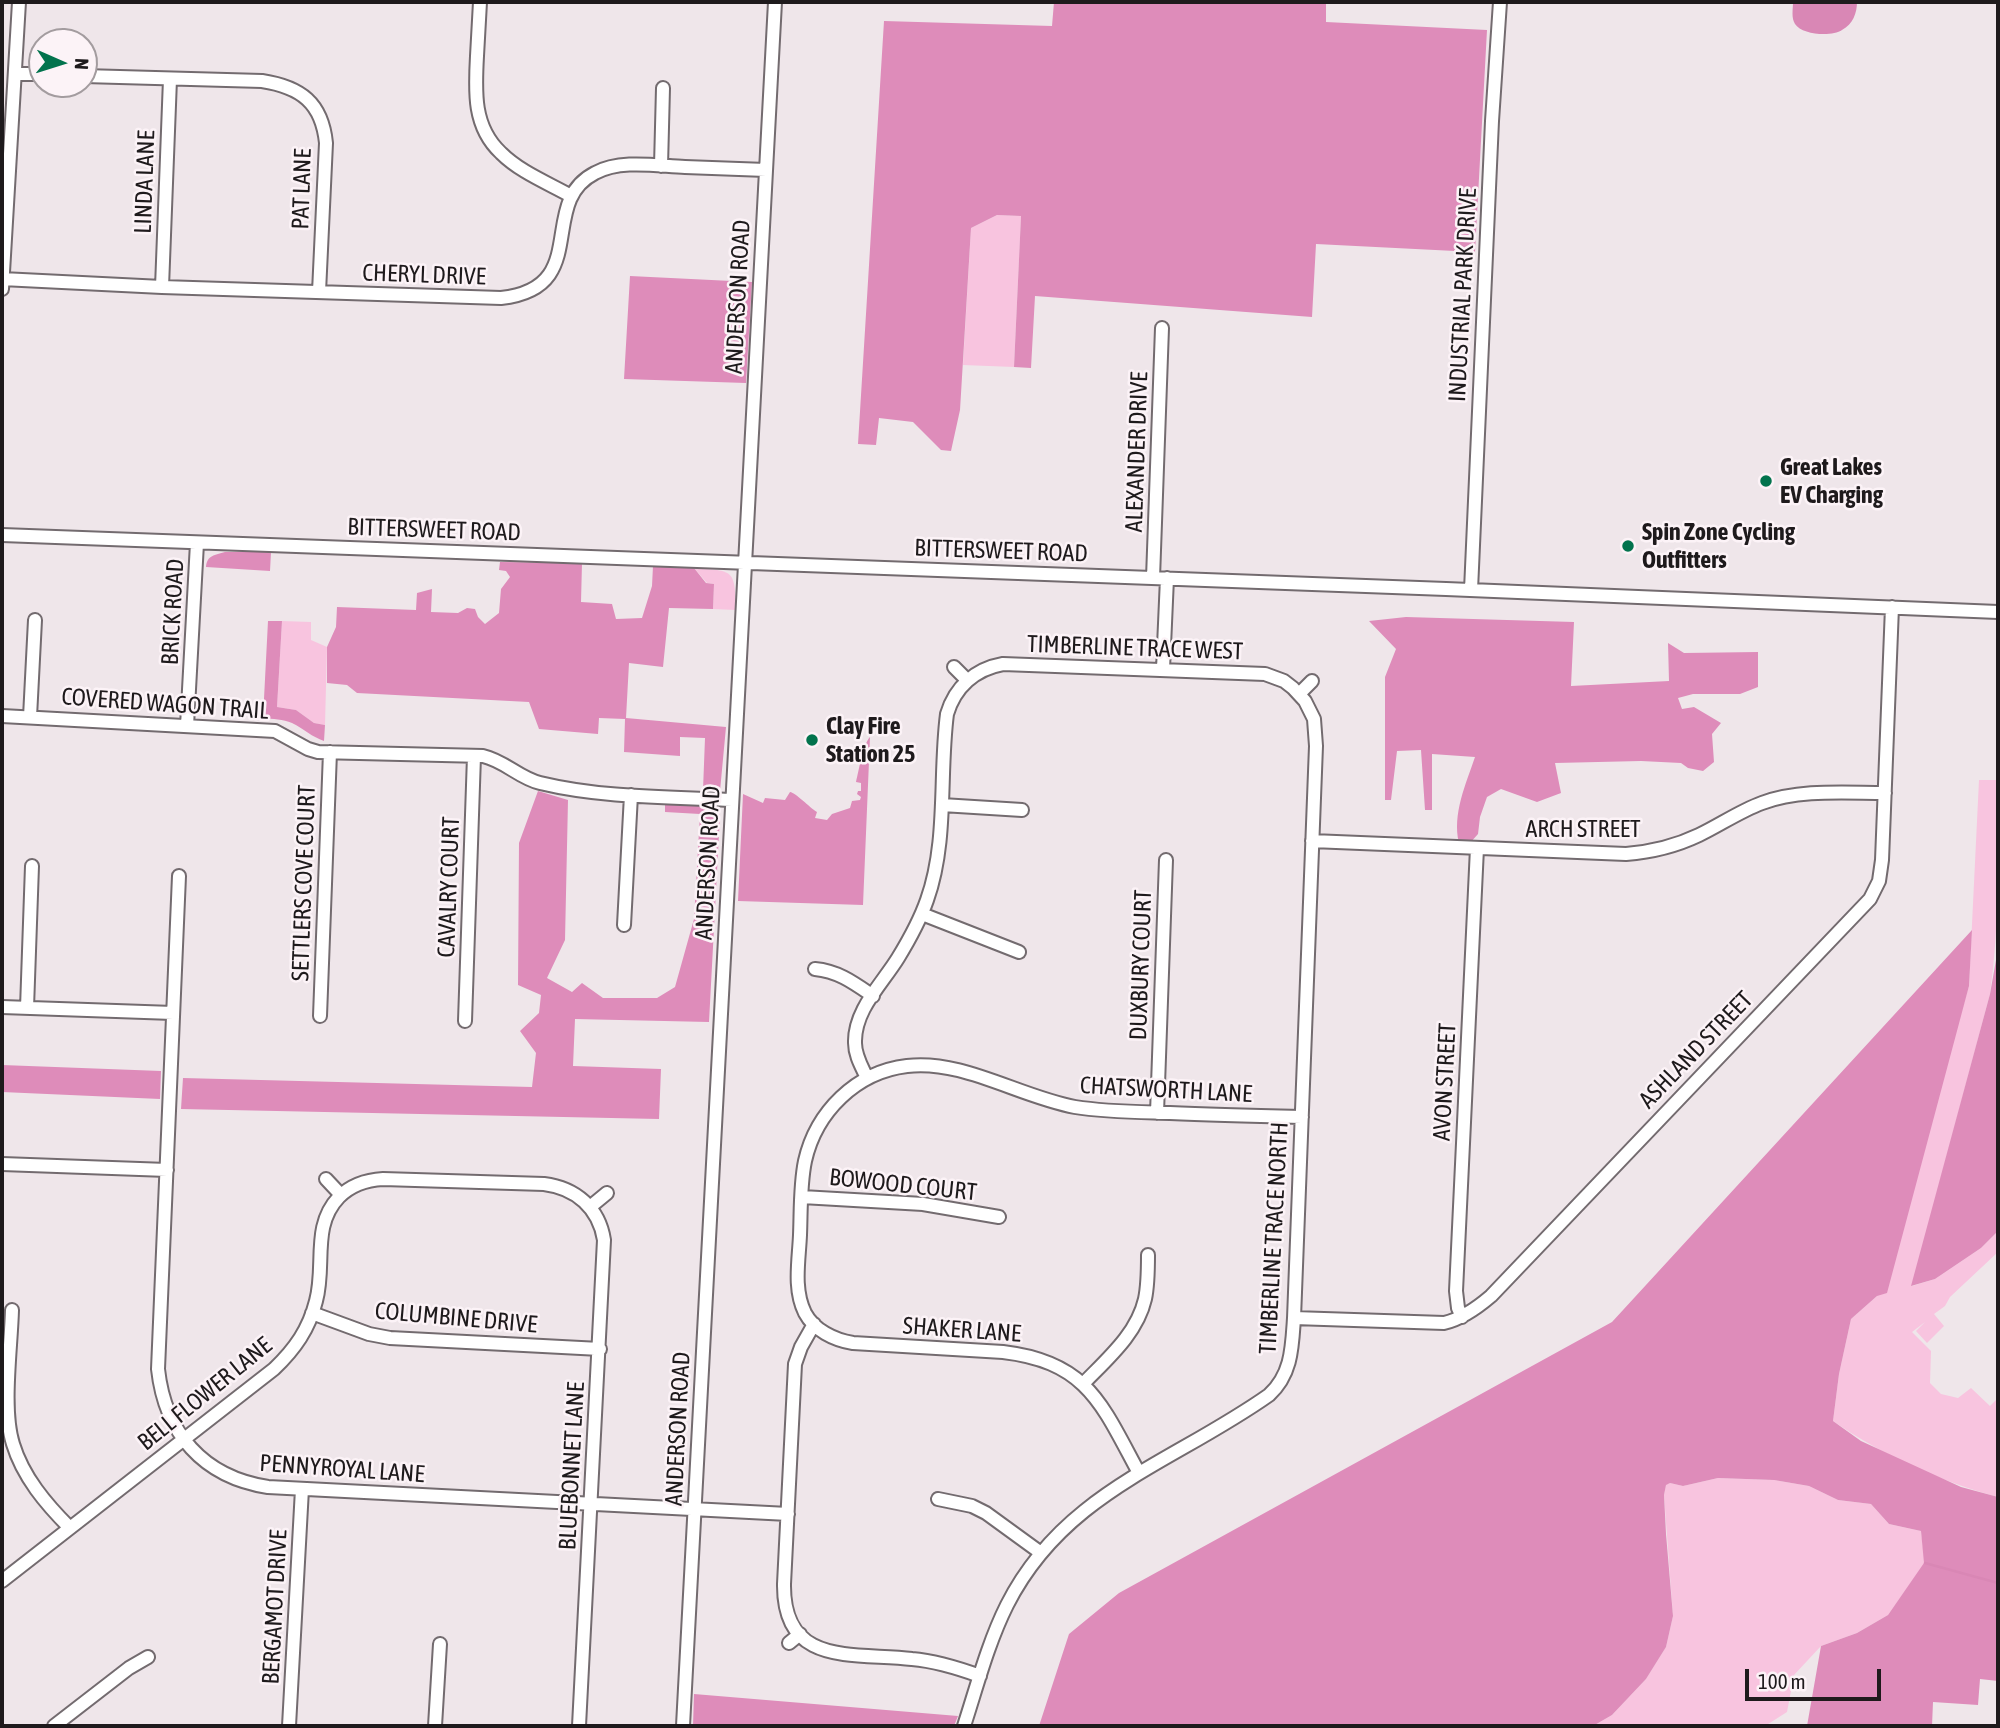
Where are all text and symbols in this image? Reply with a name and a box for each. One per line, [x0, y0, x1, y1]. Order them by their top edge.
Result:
north arrow [28, 28, 98, 98]
text: N [71, 58, 93, 70]
street label: LINDA LANE [129, 130, 161, 234]
street label: PAT LANE [286, 148, 318, 230]
street label: INDUSTRIAL PARK DRIVE [1443, 187, 1483, 403]
street label: ANDERSON ROAD [720, 219, 756, 375]
street label: CHERYL DRIVE [362, 258, 486, 292]
street label: ALEXANDER DRIVE [1120, 371, 1154, 533]
place label: Great Lakes EV Charging [1780, 453, 1883, 509]
marker: Great Lakes EV Charging [1758, 473, 1774, 489]
street label: BITTERSWEET ROAD [347, 513, 521, 547]
place label: Spin Zone Cycling Outfitters [1642, 518, 1795, 574]
street label: BITTERSWEET ROAD [914, 534, 1088, 568]
marker: Spin Zone Cycling Outfitters [1620, 538, 1636, 554]
street label: BRICK ROAD [156, 558, 190, 666]
street label: TIMBERLINE TRACE WEST [1026, 630, 1244, 666]
street label: COVERED WAGON TRAIL [60, 682, 270, 726]
place label: Clay Fire Station 25 [826, 712, 915, 768]
marker: Clay Fire Station 25 [804, 732, 820, 748]
street label: SETTLERS COVE COURT [286, 784, 322, 982]
street label: ANDERSON ROAD [690, 785, 726, 941]
street label: ARCH STREET [1525, 815, 1641, 843]
street label: CAVALRY COURT [432, 816, 466, 958]
street label: DUXBURY COURT [1124, 889, 1158, 1041]
street label: ASHLAND STREET [1633, 986, 1759, 1114]
street label: AVON STREET [1428, 1022, 1462, 1142]
street label: CHATSWORTH LANE [1079, 1071, 1253, 1109]
street label: TIMBERLINE TRACE NORTH [1254, 1121, 1294, 1355]
street label: BOWOOD COURT [828, 1163, 978, 1207]
street label: COLUMBINE DRIVE [374, 1297, 538, 1339]
street label: SHAKER LANE [902, 1312, 1022, 1348]
street label: BELL FLOWER LANE [132, 1331, 278, 1457]
street label: ANDERSON ROAD [660, 1351, 696, 1507]
street label: BLUEBONNET LANE [553, 1381, 591, 1551]
street label: PENNYROYAL LANE [259, 1449, 425, 1489]
street label: BERGAMOT DRIVE [257, 1529, 293, 1685]
scale bar [1748, 1654, 1884, 1698]
text: 100 m [1758, 1669, 1806, 1693]

